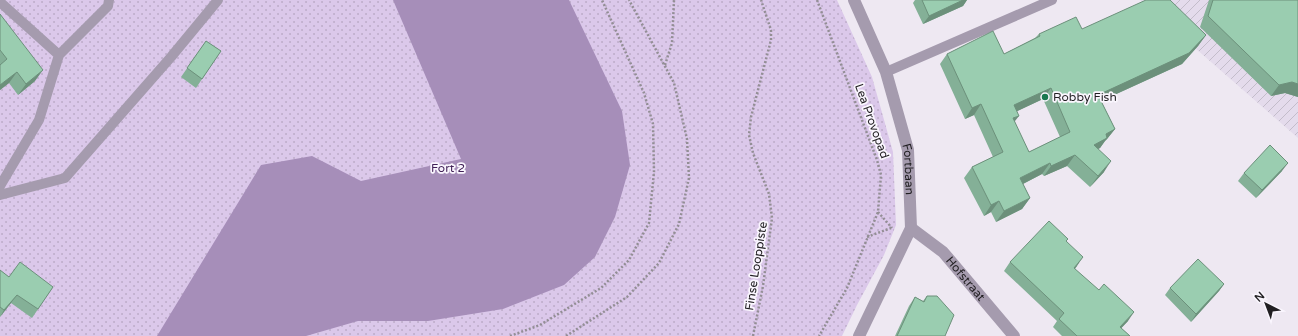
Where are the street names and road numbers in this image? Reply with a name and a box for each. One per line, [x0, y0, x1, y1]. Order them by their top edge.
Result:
street label: Lea Provopad [852, 82, 892, 160]
street label: Fortbaan [899, 142, 917, 195]
street label: Finse Looppiste [742, 220, 770, 311]
street label: Hofstraat [943, 254, 989, 304]

